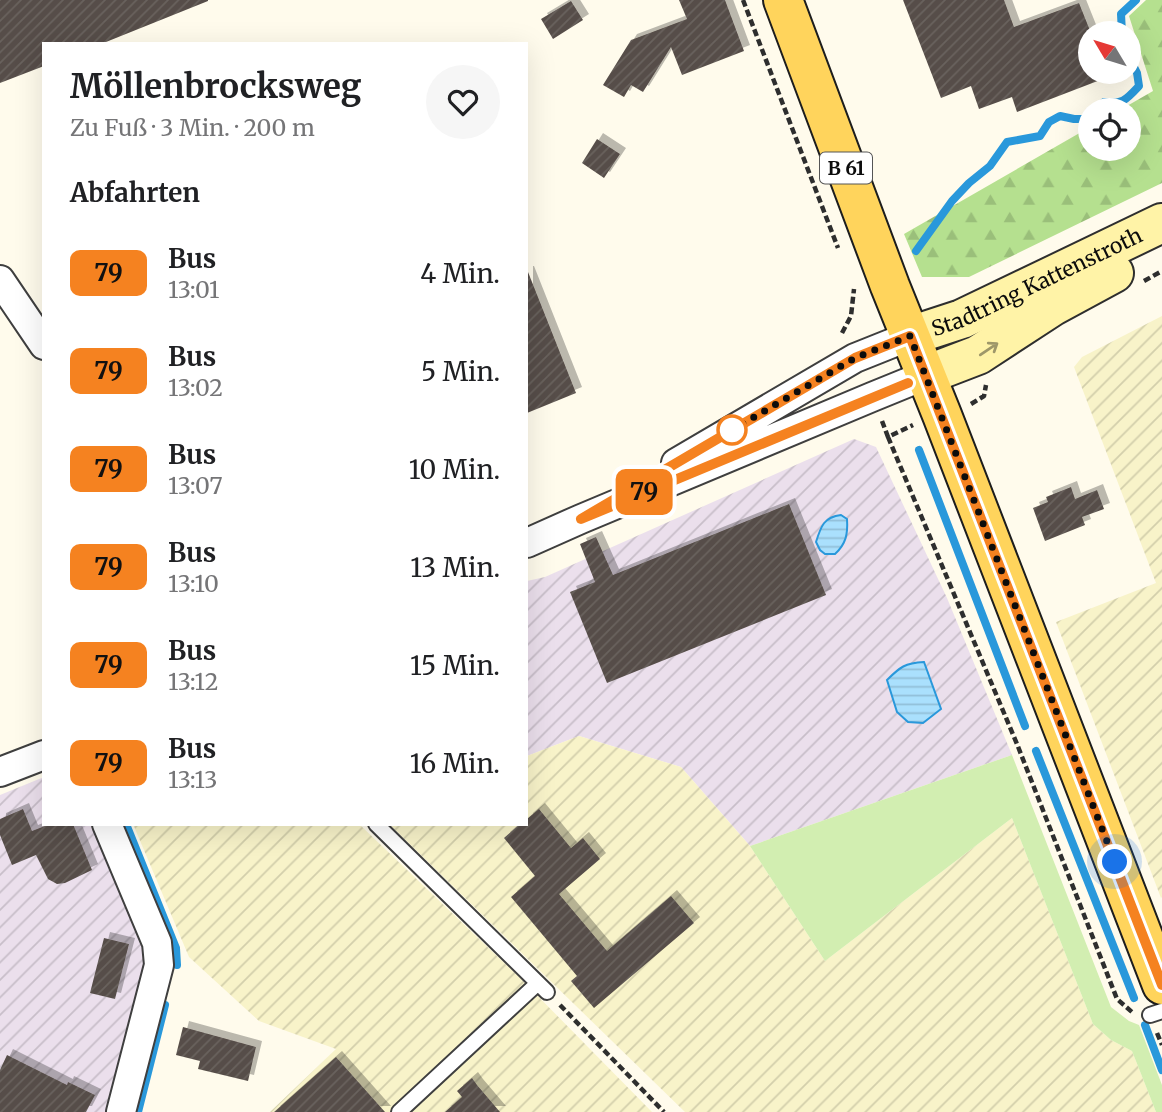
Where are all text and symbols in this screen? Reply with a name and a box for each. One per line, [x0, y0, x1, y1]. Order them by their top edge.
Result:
north arrow [1078, 21, 1141, 84]
map controls [1078, 21, 1141, 161]
button: heart [426, 65, 500, 139]
text: Möllenbrocksweg [70, 66, 362, 107]
button: locate [1078, 98, 1141, 161]
text: Zu Fuß · 3 Min. · 200 m [70, 113, 315, 142]
road number: B 61 [820, 152, 872, 184]
text: Abfahrten [70, 176, 200, 209]
street label: Stadtring Kattenstroth [928, 221, 1146, 342]
text: Bus [168, 242, 216, 275]
text: 79 [94, 257, 123, 288]
text: 4 Min. [420, 257, 500, 290]
text: 13:01 [168, 275, 219, 304]
text: Bus [168, 340, 216, 373]
one-way arrow [978, 341, 998, 355]
text: 79 [94, 355, 123, 386]
text: 5 Min. [421, 355, 500, 388]
text: 13:02 [168, 373, 223, 402]
unlabelled marker [717, 415, 747, 445]
text: Bus [168, 438, 216, 471]
text: 79 [94, 453, 123, 484]
text: 10 Min. [409, 453, 500, 486]
line badge: 79 [612, 469, 676, 515]
text: 13:07 [168, 471, 223, 500]
text: 79 [630, 476, 658, 507]
text: Bus [168, 536, 216, 569]
text: 79 [94, 551, 123, 582]
text: 13 Min. [410, 551, 500, 584]
text: 13:10 [168, 569, 219, 598]
text: Bus [168, 634, 216, 667]
text: 79 [94, 649, 123, 680]
text: 15 Min. [410, 649, 500, 682]
text: 13:12 [168, 667, 218, 696]
text: Bus [168, 732, 216, 765]
text: 79 [94, 747, 123, 778]
text: 16 Min. [410, 747, 500, 780]
text: 13:13 [168, 765, 217, 794]
your location [1097, 844, 1132, 879]

